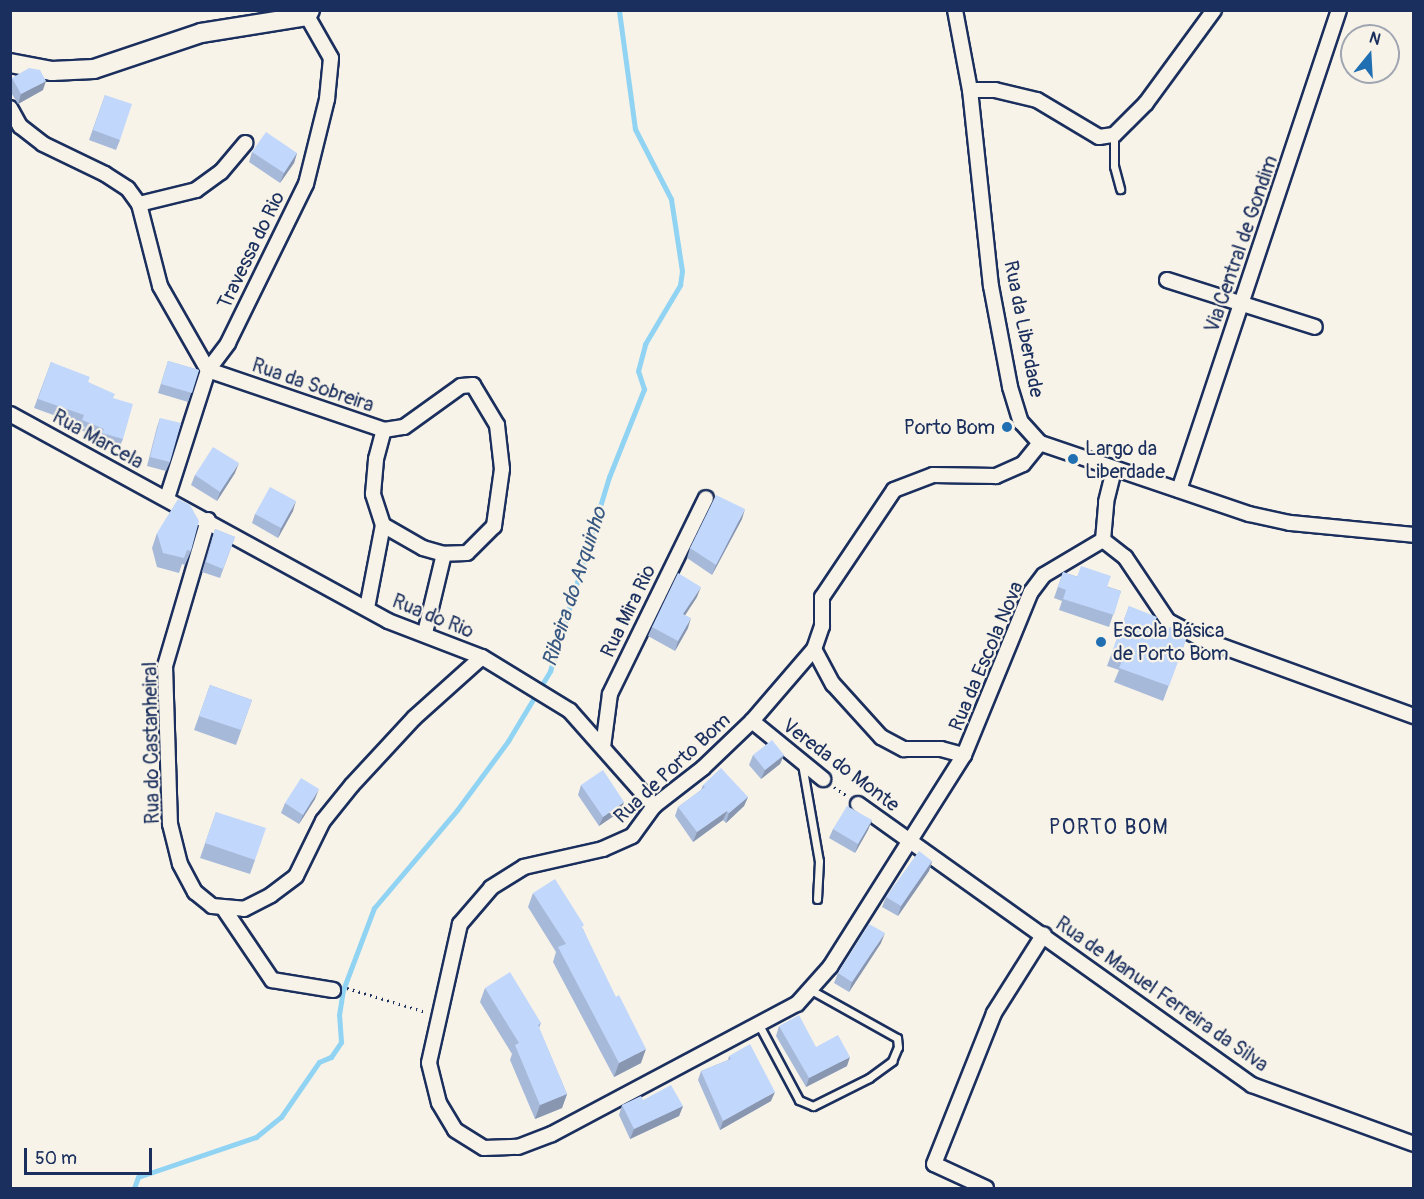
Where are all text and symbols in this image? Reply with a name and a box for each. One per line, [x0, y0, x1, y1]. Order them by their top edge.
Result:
north arrow [1340, 24, 1400, 84]
text: N [1367, 28, 1383, 50]
street label: Via Central de Gondim [1199, 152, 1283, 336]
street label: Travessa do Rio [212, 187, 290, 313]
street label: Rua da Liberdade [999, 259, 1049, 399]
street label: Rua da Sobreira [249, 353, 377, 417]
street label: Rua Marcela [48, 404, 148, 474]
place label: Porto Bom [904, 415, 995, 439]
marker: Porto Bom [1000, 420, 1014, 434]
place label: Largo da Liberdade [1085, 436, 1165, 483]
marker: Largo da Liberdade [1066, 452, 1080, 466]
water label: Ribeira do Arquinho [537, 504, 613, 670]
street label: Rua Mira Rio [595, 561, 661, 661]
street label: Rua da Escola Nova [944, 578, 1028, 734]
street label: Rua do Rio [389, 589, 477, 643]
place label: Escola Básica de Porto Bom [1113, 618, 1228, 665]
marker: Escola Básica de Porto Bom [1094, 635, 1108, 649]
street label: Rua do Castanheiral [138, 662, 164, 824]
street label: Rua de Porto Bom [609, 708, 735, 828]
street label: Vereda do Monte [778, 713, 904, 817]
district label: PORTO BOM [1049, 815, 1169, 841]
street label: Rua de Manuel Ferreira da Silva [1051, 911, 1273, 1077]
scale bar [27, 1136, 154, 1174]
text: 50 m [35, 1147, 77, 1170]

